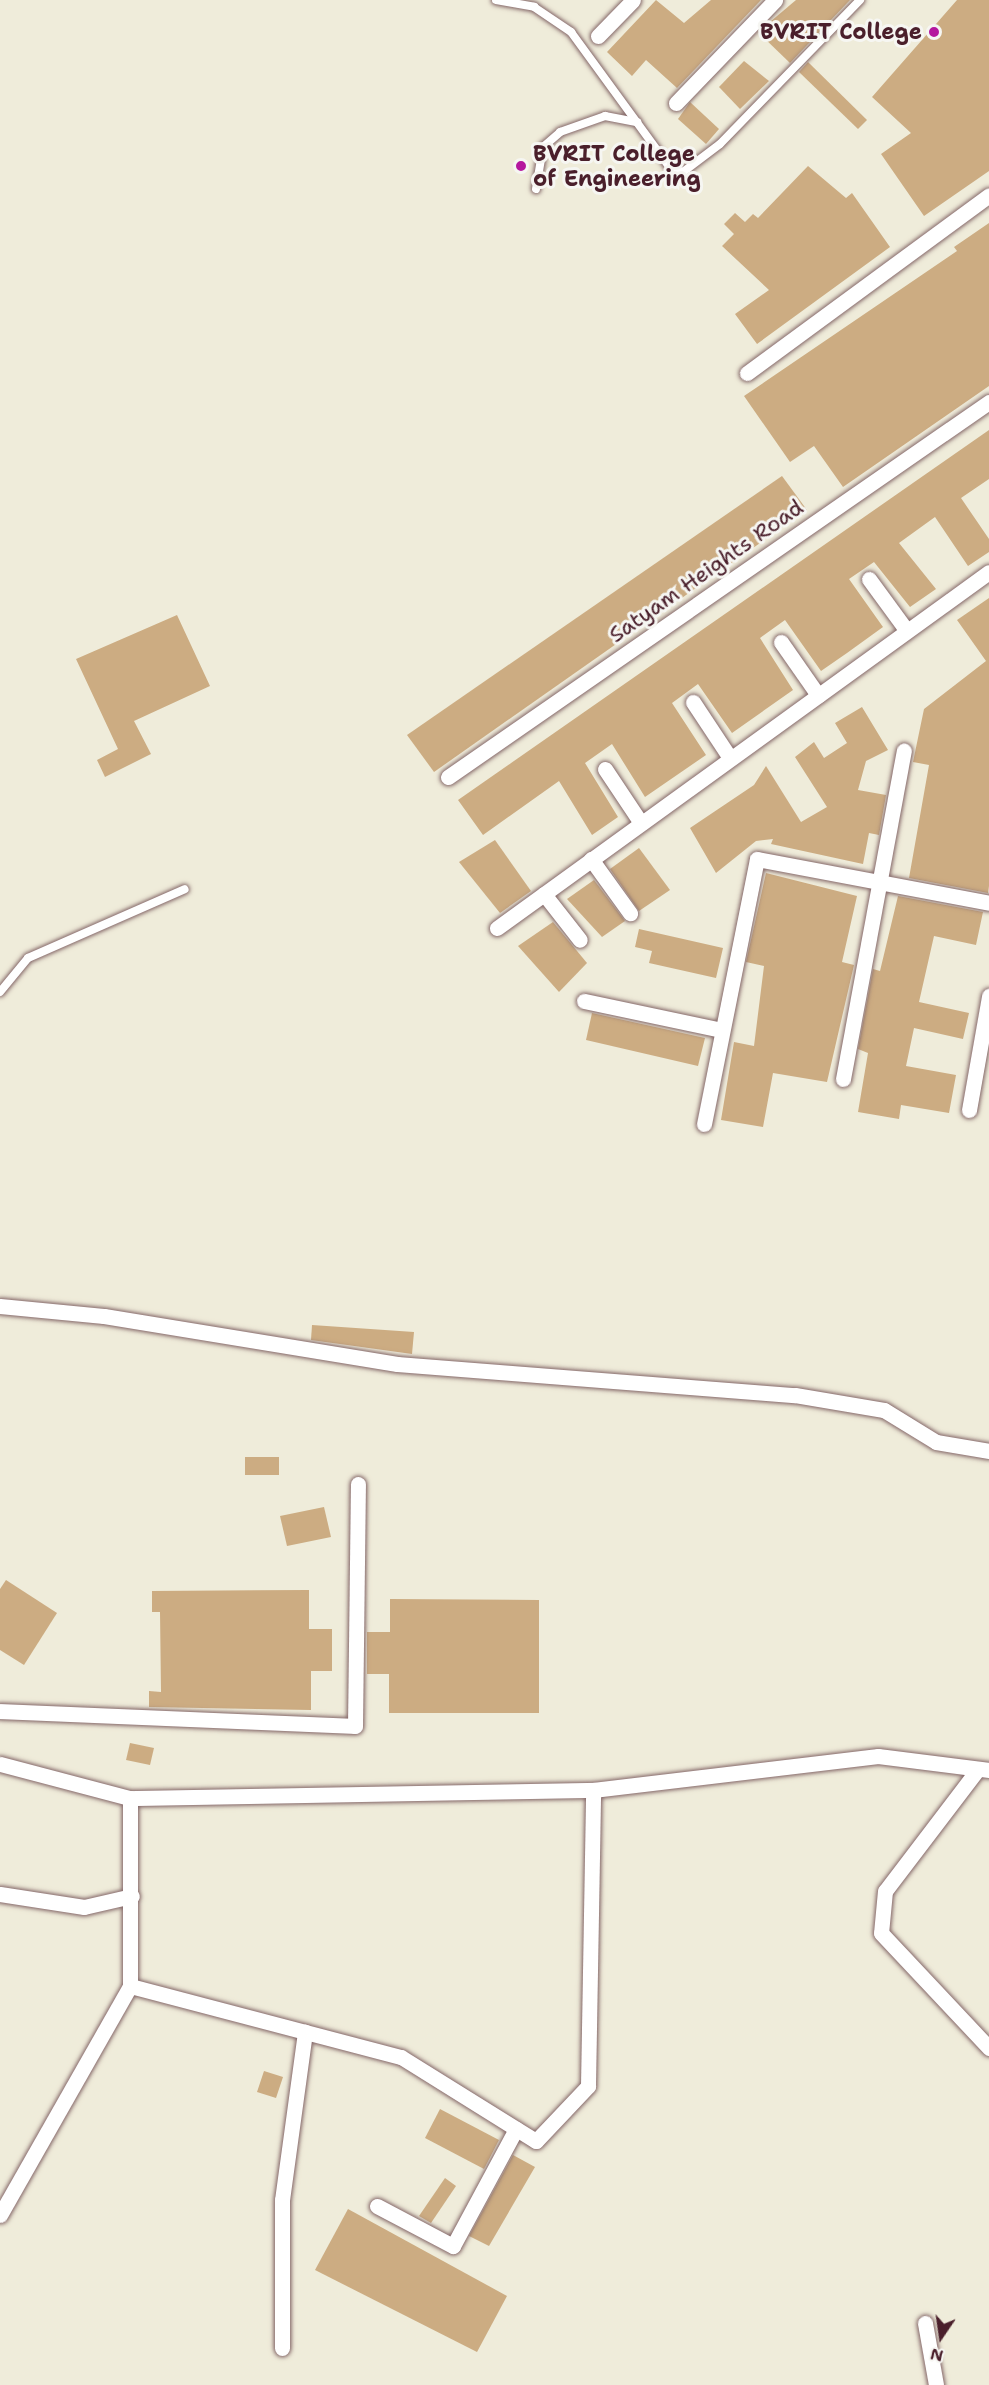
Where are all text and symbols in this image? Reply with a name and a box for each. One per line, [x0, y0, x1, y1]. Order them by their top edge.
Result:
place label: BVRIT College [760, 19, 922, 45]
marker: BVRIT College [927, 25, 941, 39]
place label: BVRIT College of Engineering [533, 140, 701, 192]
marker: BVRIT College of Engineering [514, 159, 528, 173]
street label: Satyam Heights Road [604, 494, 808, 648]
north arrow [911, 2307, 971, 2367]
text: N [928, 2343, 945, 2367]

